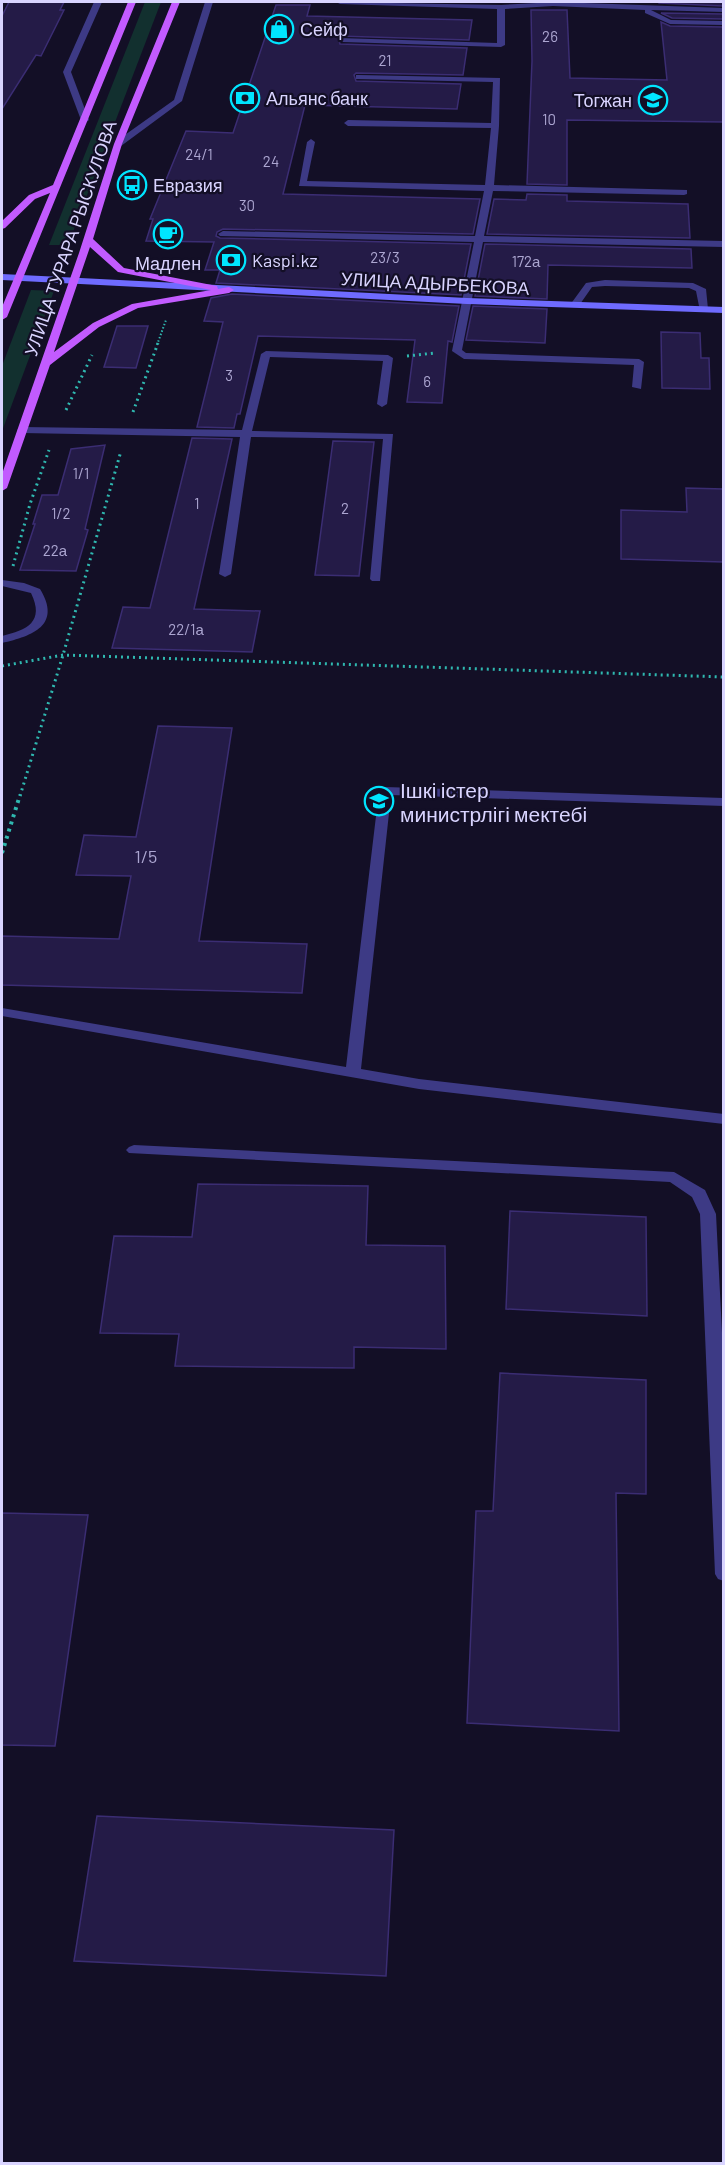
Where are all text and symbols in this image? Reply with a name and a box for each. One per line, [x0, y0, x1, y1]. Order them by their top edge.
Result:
shop icon: Сейф [263, 13, 295, 45]
place label: Сейф [300, 18, 348, 40]
house number: 26 [542, 27, 558, 45]
house number: 21 [378, 51, 392, 69]
bank icon: Альянс банк [229, 82, 261, 114]
school or university icon: Тогжан [637, 84, 669, 116]
place label: Альянс банк [266, 87, 368, 109]
place label: Тогжан [574, 89, 632, 111]
house number: 10 [542, 110, 556, 128]
street label: УЛИЦА ТУРАРА РЫСКУЛОВА [19, 117, 121, 359]
house number: 24/1 [185, 145, 213, 163]
house number: 24 [263, 152, 279, 170]
bus stop icon: Евразия [116, 169, 148, 201]
place label: Евразия [153, 174, 222, 196]
house number: 30 [239, 196, 255, 214]
cafe icon: Мадлен [152, 218, 184, 250]
bank icon: Kaspi.kz [215, 244, 247, 276]
house number: 23/3 [370, 248, 400, 266]
place label: Kaspi.kz [252, 249, 317, 271]
place label: Мадлен [135, 252, 201, 274]
house number: 172а [512, 252, 541, 270]
street label: УЛИЦА АДЫРБЕКОВА [340, 267, 530, 299]
house number: 3 [225, 366, 233, 384]
house number: 6 [423, 372, 431, 390]
house number: 1/1 [73, 464, 89, 482]
house number: 1 [194, 494, 200, 512]
house number: 2 [341, 499, 349, 517]
house number: 1/2 [51, 504, 71, 522]
house number: 22а [43, 541, 68, 559]
house number: 22/1а [168, 620, 204, 638]
place label: Ішкі істер министрлігі мектебі [400, 777, 587, 826]
school or university icon: Ішкі істер министрлігі мектебі [363, 785, 395, 817]
house number: 1/5 [135, 845, 157, 867]

